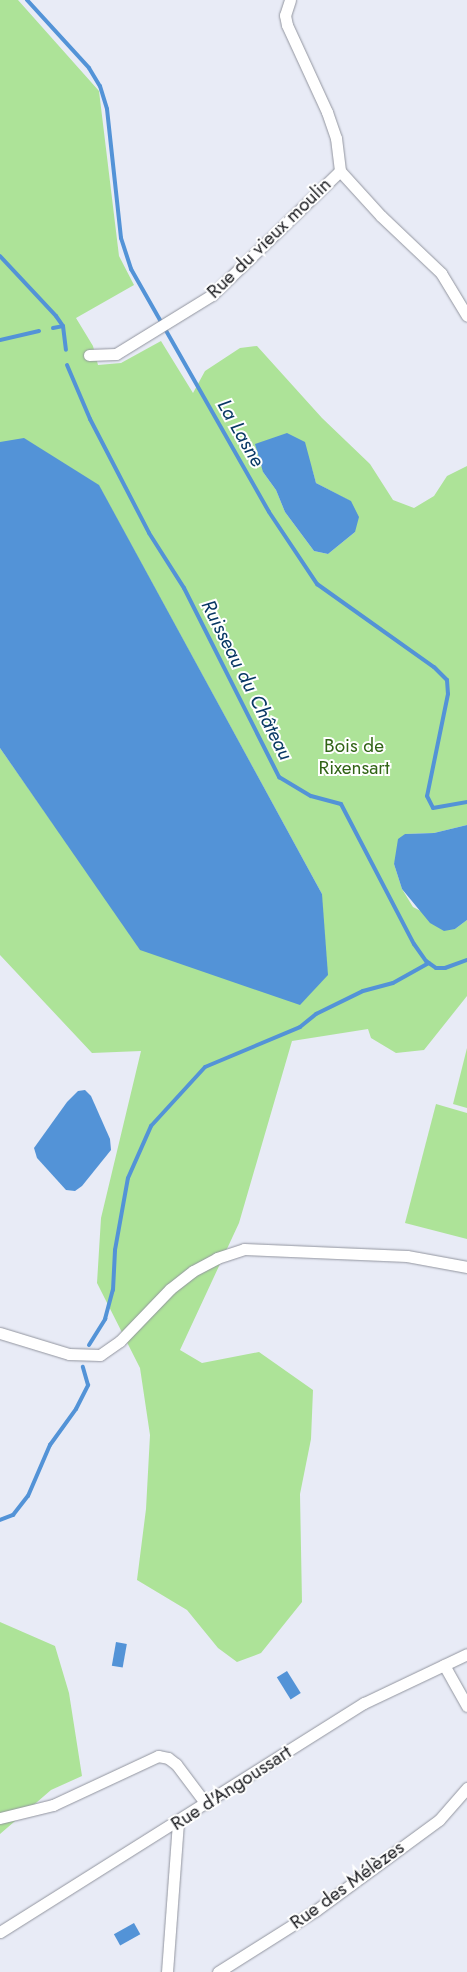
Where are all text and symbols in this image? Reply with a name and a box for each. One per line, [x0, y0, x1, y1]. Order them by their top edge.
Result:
street label: Rue du vieux moulin [202, 173, 336, 303]
water label: La Lasne [212, 395, 270, 471]
water label: Ruisseau du Château [196, 596, 298, 764]
park label: Bois de Rixensart [319, 735, 389, 779]
street label: Rue d'Angoussart [167, 1741, 295, 1835]
street label: Rue des Mélèzes [286, 1836, 408, 1934]

